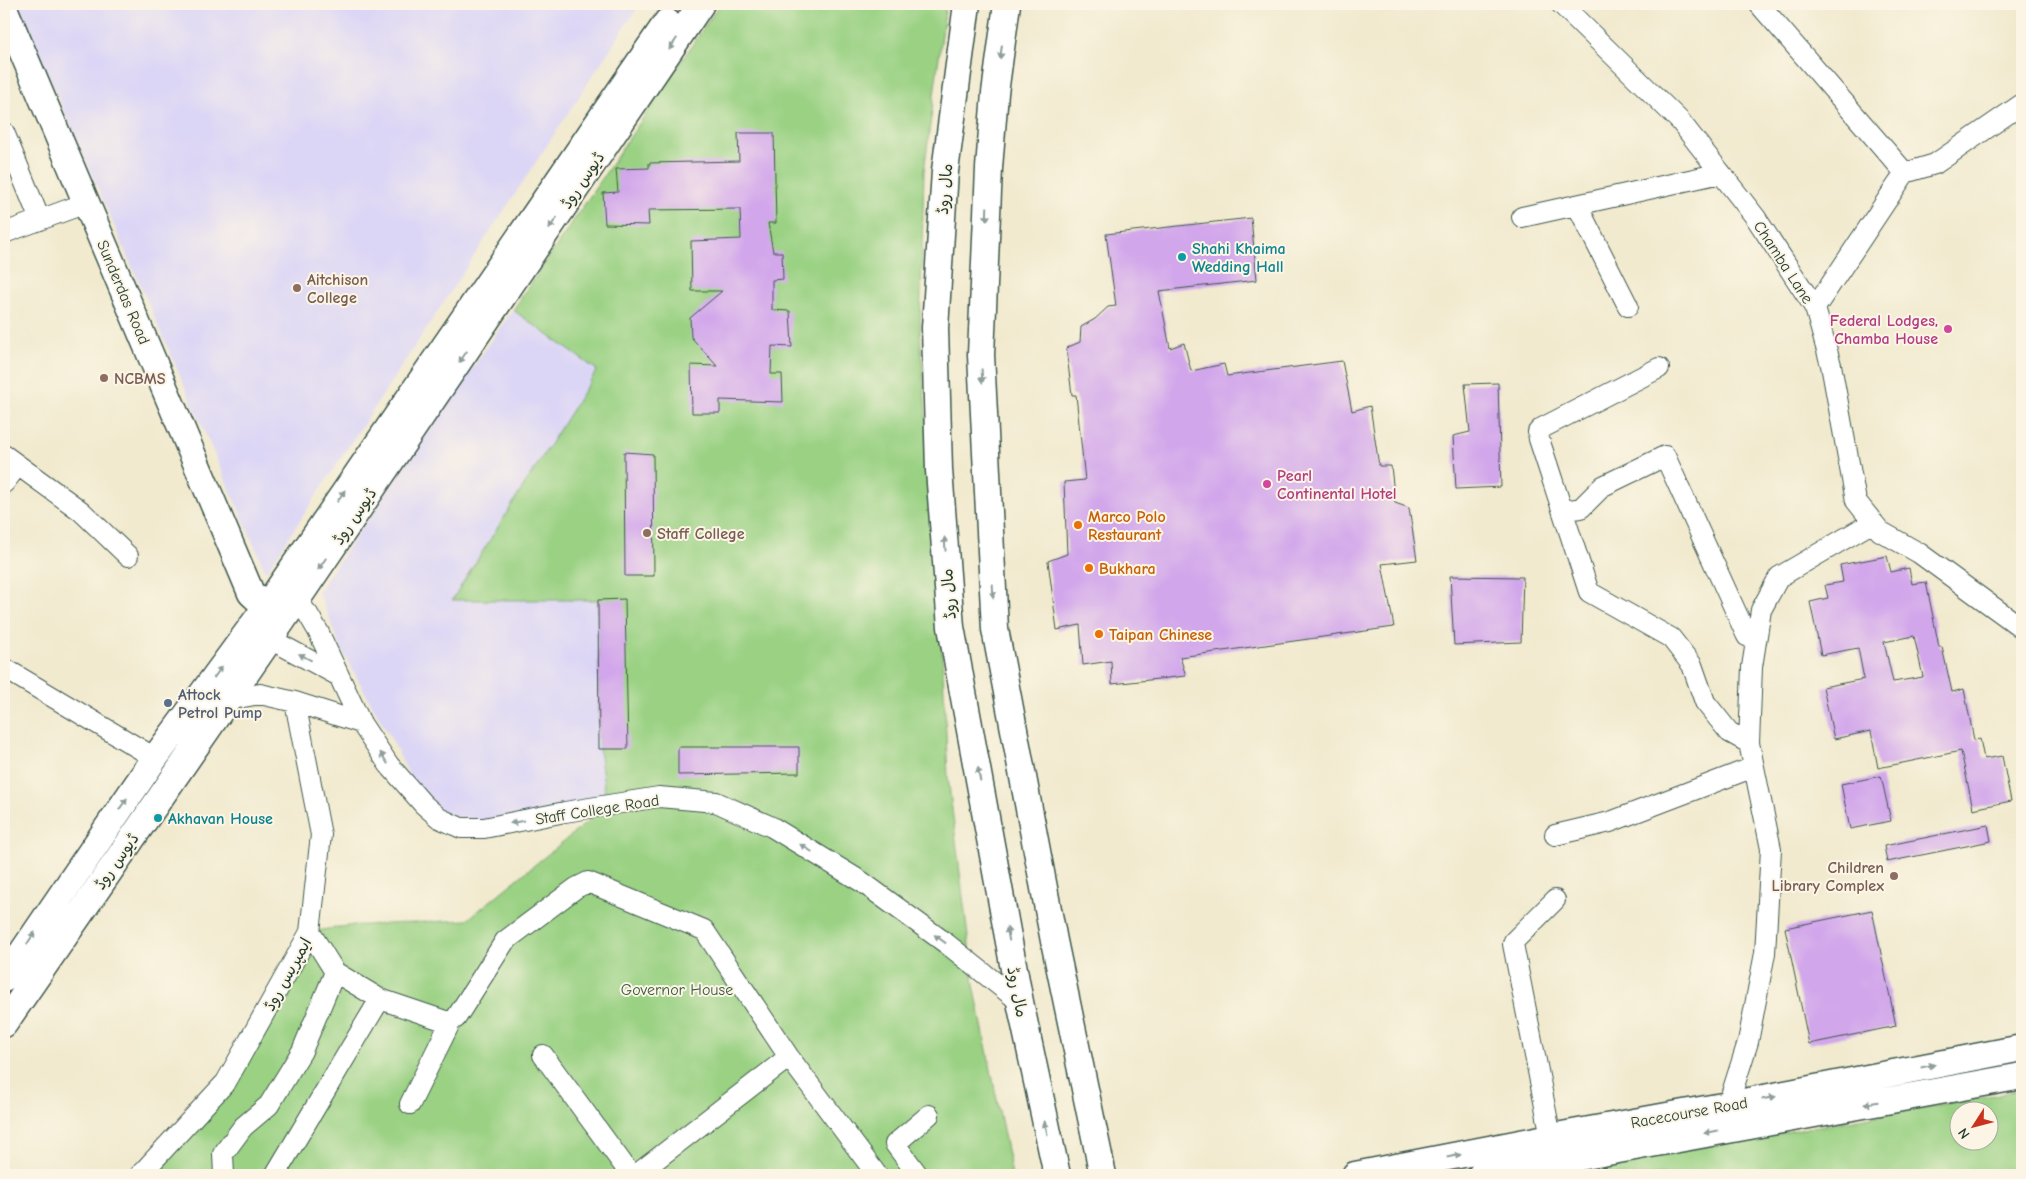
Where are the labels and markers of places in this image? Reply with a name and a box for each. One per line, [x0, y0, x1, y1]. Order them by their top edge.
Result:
place label: Shahi Khaima Wedding Hall [1192, 240, 1286, 276]
marker: Shahi Khaima Wedding Hall [1176, 251, 1188, 263]
place label: Aitchison College [307, 271, 368, 307]
marker: Aitchison College [291, 282, 303, 294]
place label: Federal Lodges, Chamba House [1830, 312, 1938, 348]
marker: Federal Lodges, Chamba House [1942, 323, 1954, 335]
place label: NCBMS [114, 370, 166, 388]
marker: NCBMS [98, 372, 110, 384]
place label: Pearl Continental Hotel [1277, 467, 1397, 503]
marker: Pearl Continental Hotel [1261, 478, 1273, 490]
place label: Marco Polo Restaurant [1088, 508, 1166, 544]
marker: Marco Polo Restaurant [1072, 519, 1084, 531]
place label: Staff College [657, 525, 745, 543]
marker: Staff College [641, 527, 653, 539]
place label: Bukhara [1099, 560, 1156, 578]
marker: Bukhara [1083, 562, 1095, 574]
place label: Taipan Chinese [1109, 626, 1212, 644]
marker: Taipan Chinese [1093, 628, 1105, 640]
place label: Attock Petrol Pump [178, 686, 262, 722]
marker: Attock Petrol Pump [162, 697, 174, 709]
place label: Akhavan House [168, 810, 273, 828]
marker: Akhavan House [152, 812, 164, 824]
place label: Children Library Complex [1772, 859, 1884, 895]
marker: Children Library Complex [1888, 870, 1900, 882]

